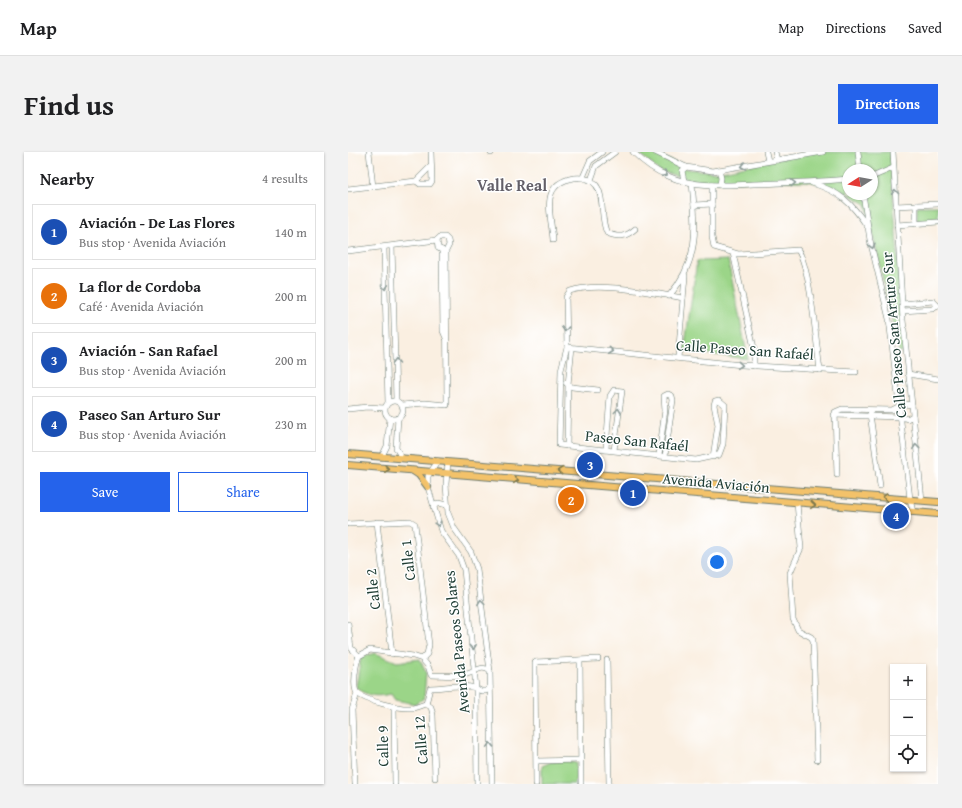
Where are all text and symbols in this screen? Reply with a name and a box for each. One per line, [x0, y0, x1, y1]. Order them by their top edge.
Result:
text: Map [20, 14, 57, 42]
text: Map [778, 18, 804, 38]
text: Directions [826, 18, 886, 38]
text: Saved [908, 18, 942, 38]
text: Find us [24, 84, 114, 125]
button: Directions [838, 84, 938, 124]
one-way arrow [740, 161, 746, 170]
north arrow [842, 164, 878, 200]
text: Nearby [40, 166, 94, 191]
text: 4 results [262, 169, 308, 188]
one-way arrow [660, 169, 668, 177]
district label: Valle Real [477, 173, 547, 197]
one-way arrow [790, 179, 796, 187]
one-way arrow [891, 189, 899, 195]
text: Aviación - De Las Flores [79, 212, 235, 233]
text: 1 [51, 223, 57, 242]
text: 140 m [275, 223, 307, 242]
text: Bus stop · Avenida Aviación [79, 233, 226, 252]
one-way arrow [867, 242, 876, 249]
street label: Calle Paseo San Arturo Sur [876, 251, 911, 419]
text: La flor de Cordoba [79, 276, 201, 297]
one-way arrow [381, 284, 389, 290]
text: 2 [51, 287, 57, 306]
text: 200 m [275, 287, 307, 306]
text: Café · Avenida Aviación [79, 297, 204, 316]
one-way arrow [561, 326, 570, 332]
street label: Calle Paseo San Rafaél [675, 334, 815, 365]
text: Aviación - San Rafael [79, 340, 218, 361]
one-way arrow [608, 346, 614, 355]
text: 3 [51, 351, 57, 370]
text: 200 m [275, 351, 307, 370]
one-way arrow [392, 358, 400, 364]
one-way arrow [737, 360, 743, 369]
text: Bus stop · Avenida Aviación [79, 361, 226, 380]
text: Paseo San Arturo Sur [79, 404, 220, 425]
one-way arrow [613, 408, 622, 415]
text: 4 [51, 415, 57, 434]
text: 230 m [275, 415, 307, 434]
text: Bus stop · Avenida Aviación [79, 425, 226, 444]
street label: Paseo San Rafaél [584, 425, 690, 456]
one-way arrow [912, 444, 921, 451]
pin: 3 [577, 450, 603, 480]
one-way arrow [384, 464, 390, 473]
one-way arrow [557, 467, 563, 476]
street label: Avenida Aviación [662, 467, 771, 498]
button: Save [40, 472, 170, 512]
button: Share [178, 472, 308, 512]
one-way arrow [513, 475, 519, 484]
pin: 1 [620, 478, 646, 508]
pin: 2 [558, 485, 584, 515]
one-way arrow [882, 493, 888, 502]
one-way arrow [810, 500, 816, 509]
pin: 4 [883, 501, 909, 531]
one-way arrow [434, 521, 442, 528]
street label: Calle 1 [395, 538, 420, 582]
your location [707, 552, 727, 572]
street label: Calle 2 [360, 567, 385, 611]
street label: Avenida Paseos Solares [439, 569, 474, 715]
one-way arrow [477, 599, 486, 605]
one-way arrow [468, 644, 477, 650]
map controls [890, 664, 926, 772]
button: + [890, 664, 926, 700]
button: − [890, 700, 926, 736]
street label: Calle 12 [408, 715, 433, 765]
street label: Calle 9 [372, 725, 393, 767]
button: locate [890, 736, 926, 772]
one-way arrow [486, 742, 495, 748]

